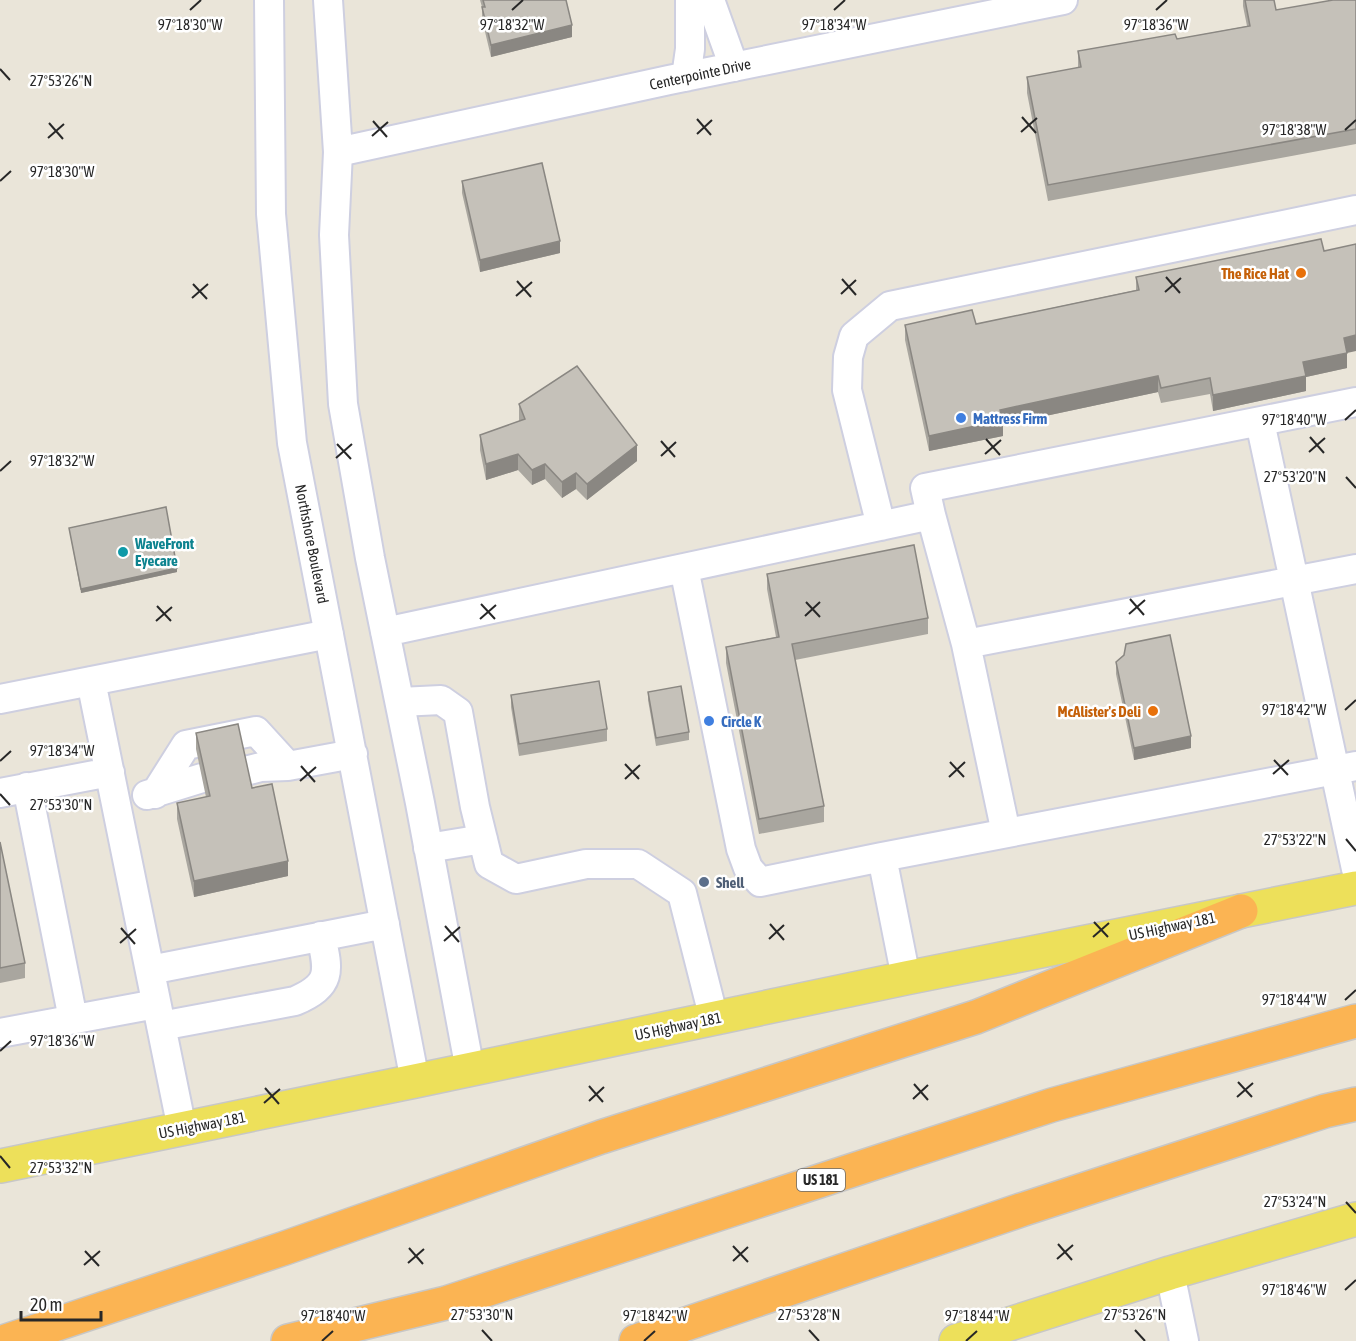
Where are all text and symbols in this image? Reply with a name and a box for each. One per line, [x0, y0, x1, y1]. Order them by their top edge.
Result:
text: 97°18'30"W [158, 16, 222, 33]
text: 97°18'32"W [480, 16, 544, 33]
text: 97°18'34"W [802, 16, 866, 33]
text: 97°18'36"W [1124, 16, 1188, 33]
street label: Centerpointe Drive [648, 55, 752, 93]
text: 27°53'26"N [30, 72, 92, 89]
text: 97°18'38"W [1262, 121, 1326, 138]
text: 97°18'30"W [30, 163, 94, 180]
place label: The Rice Hat [1221, 265, 1290, 282]
marker: The Rice Hat [1294, 266, 1308, 280]
place label: Mattress Firm [973, 410, 1047, 427]
marker: Mattress Firm [954, 411, 968, 425]
text: 97°18'40"W [1262, 411, 1326, 428]
text: 97°18'32"W [30, 452, 94, 469]
text: 27°53'20"N [1264, 468, 1326, 485]
street label: Northshore Boulevard [292, 483, 332, 605]
place label: WaveFront Eyecare [134, 535, 195, 569]
marker: WaveFront Eyecare [116, 545, 130, 559]
text: 97°18'42"W [1262, 701, 1326, 718]
place label: McAlister's Deli [1057, 703, 1141, 720]
marker: McAlister's Deli [1146, 704, 1160, 718]
place label: Circle K [721, 713, 762, 730]
marker: Circle K [702, 714, 716, 728]
text: 97°18'34"W [30, 742, 94, 759]
text: 27°53'30"N [30, 796, 92, 813]
text: 27°53'22"N [1264, 831, 1326, 848]
place label: Shell [716, 874, 745, 891]
marker: Shell [697, 875, 711, 889]
street label: US Highway 181 [1127, 909, 1217, 943]
text: 97°18'44"W [1262, 991, 1326, 1008]
street label: US Highway 181 [633, 1009, 723, 1043]
text: 97°18'36"W [30, 1032, 94, 1049]
street label: US Highway 181 [157, 1108, 247, 1142]
text: 27°53'32"N [30, 1159, 92, 1176]
road number: US 181 [797, 1169, 845, 1191]
text: 27°53'24"N [1264, 1193, 1326, 1210]
text: 97°18'46"W [1262, 1281, 1326, 1298]
scale bar [21, 1284, 100, 1322]
text: 20 m [30, 1294, 62, 1315]
text: 27°53'30"N [451, 1306, 513, 1323]
text: 27°53'28"N [778, 1306, 840, 1323]
text: 27°53'26"N [1104, 1306, 1166, 1323]
text: 97°18'40"W [301, 1307, 365, 1324]
text: 97°18'42"W [623, 1307, 687, 1324]
text: 97°18'44"W [945, 1307, 1009, 1324]

